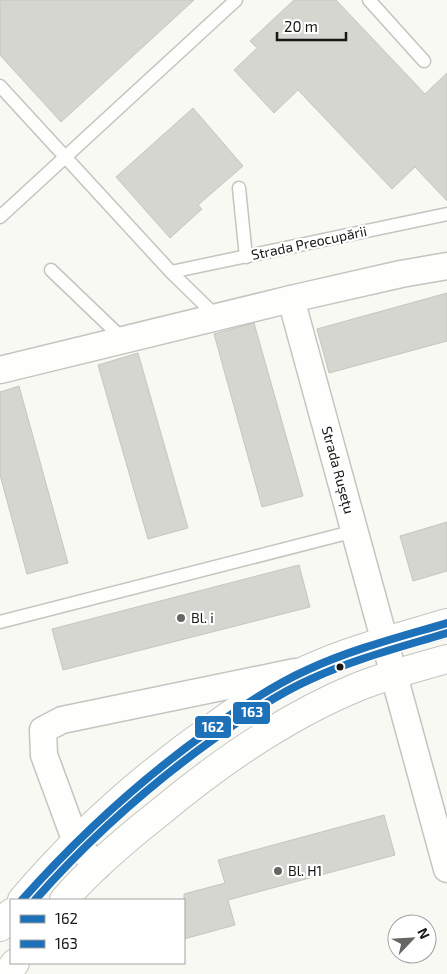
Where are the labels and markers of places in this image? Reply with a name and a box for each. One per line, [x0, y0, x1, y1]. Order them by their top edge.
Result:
place label: Bl. i [191, 609, 214, 626]
marker: Bl. i [175, 612, 187, 624]
unlabelled marker [335, 662, 345, 672]
place label: Bl. H1 [288, 862, 322, 879]
marker: Bl. H1 [272, 865, 284, 877]

